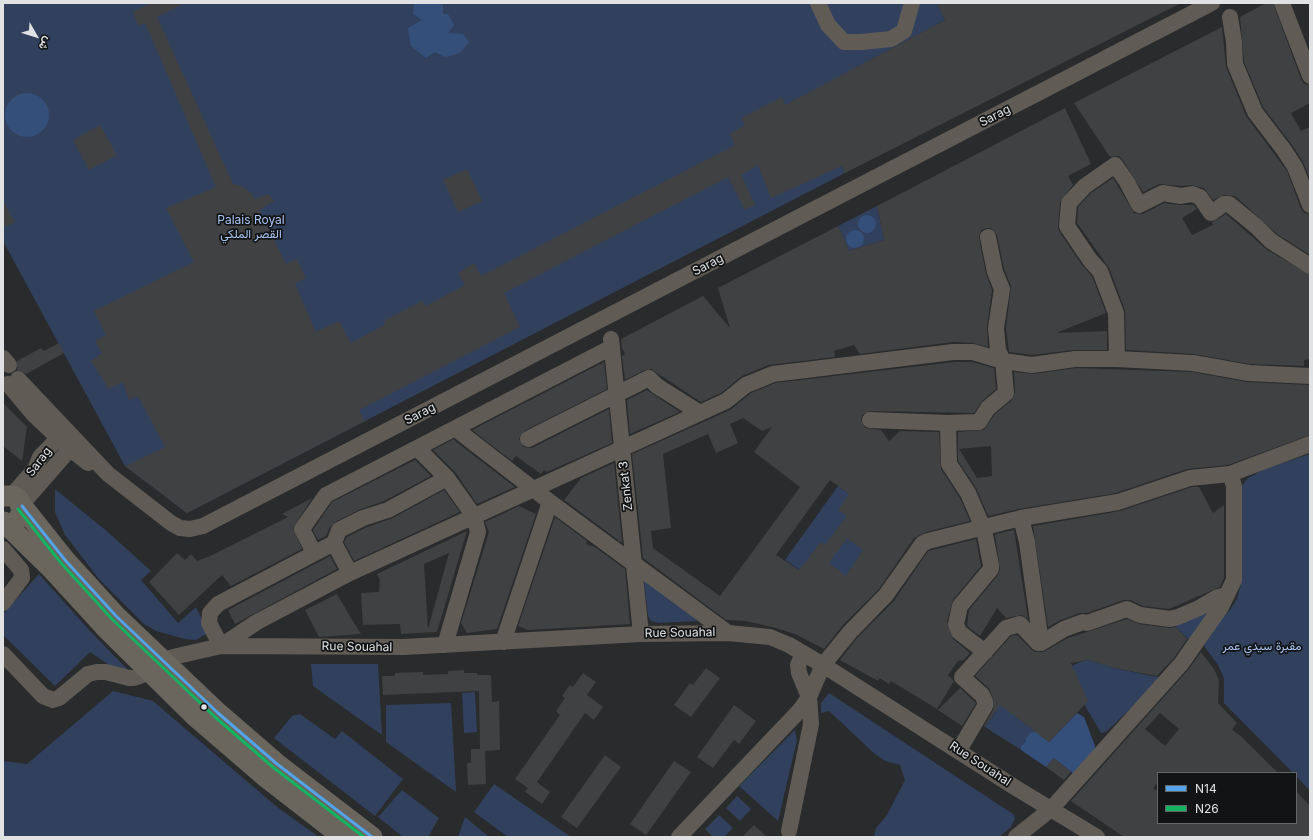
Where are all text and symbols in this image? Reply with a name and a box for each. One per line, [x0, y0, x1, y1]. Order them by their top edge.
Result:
north arrow [16, 16, 56, 56]
text: ش [36, 34, 55, 53]
street label: Sarag [977, 102, 1013, 130]
park label: Palais Royal القصر الملكي [217, 213, 285, 241]
street label: Sarag [690, 251, 726, 279]
street label: Sarag [402, 400, 438, 428]
street label: Sarag [23, 444, 55, 480]
street label: Zenkat 3 [616, 461, 636, 511]
street label: Rue Souahal [645, 625, 715, 641]
street label: Rue Souahal [322, 639, 392, 655]
park label: مقبرة سيدي عمر [1222, 639, 1302, 653]
unlabelled marker [199, 702, 209, 712]
street label: Rue Souahal [946, 739, 1014, 789]
legend [1157, 772, 1297, 824]
text: N14 [1195, 781, 1217, 796]
text: N26 [1195, 801, 1219, 816]

